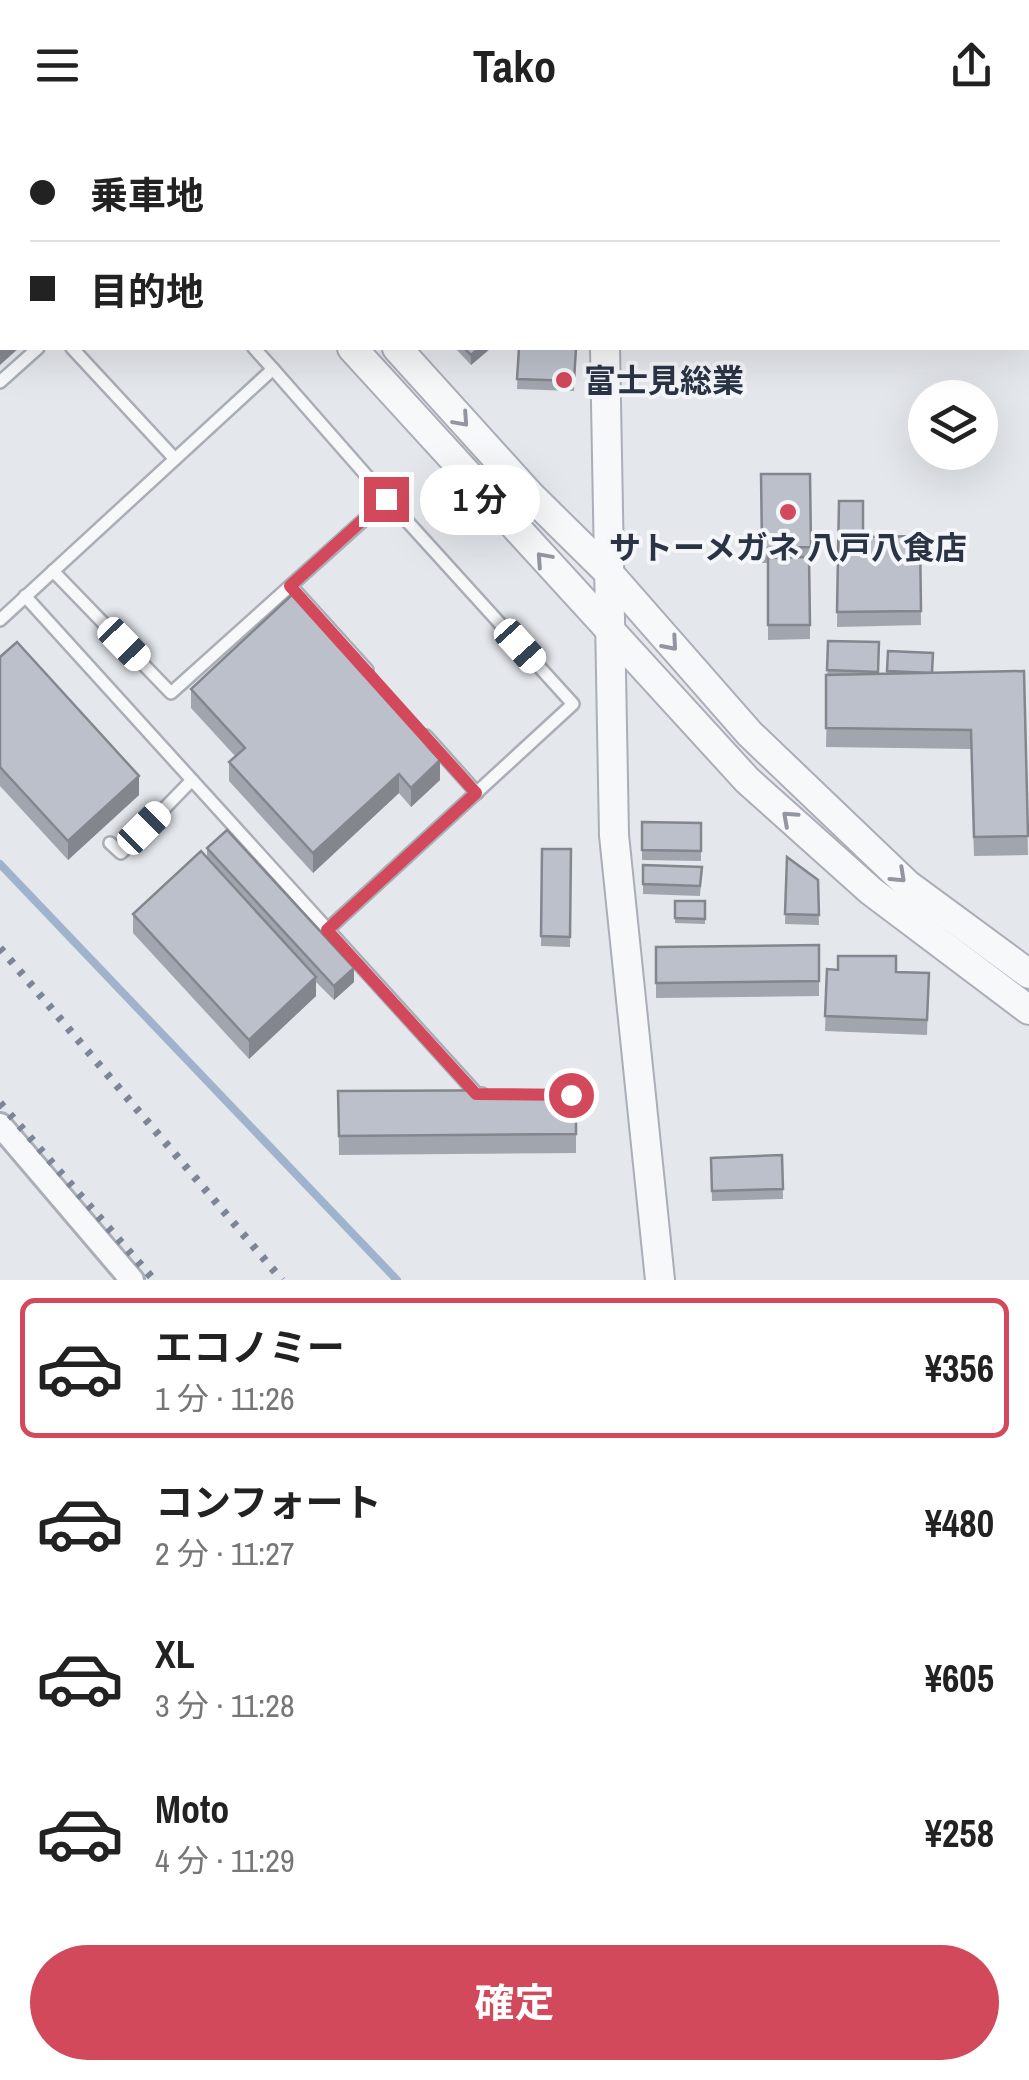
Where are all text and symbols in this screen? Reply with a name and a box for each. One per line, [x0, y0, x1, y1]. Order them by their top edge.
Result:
text: Tako [473, 35, 556, 96]
icon: menu [30, 38, 85, 93]
icon: share [944, 38, 999, 93]
text: 乗車地 [90, 170, 204, 221]
text: 目的地 [90, 266, 204, 317]
place label: 富士見総業 [584, 359, 744, 402]
marker: 富士見総業 [553, 369, 575, 391]
map controls [908, 380, 998, 470]
button: layers [908, 380, 998, 470]
one-way arrow [450, 408, 468, 427]
callout: 1 分 [421, 464, 541, 534]
route end [364, 477, 409, 522]
text: 1 分 [453, 478, 507, 521]
marker: サトーメガネ 八戸八食店 [777, 501, 799, 523]
place label: サトーメガネ 八戸八食店 [609, 526, 967, 569]
one-way arrow [536, 552, 554, 571]
car [92, 612, 156, 676]
car [489, 614, 551, 678]
one-way arrow [660, 632, 678, 651]
car [112, 796, 176, 860]
one-way arrow [782, 811, 801, 829]
one-way arrow [887, 864, 906, 882]
route start [549, 1073, 594, 1118]
text: エコノミー [155, 1322, 345, 1373]
icon: car [35, 1323, 125, 1413]
text: ¥356 [925, 1343, 994, 1394]
text: 1 分 · 11:26 [155, 1377, 295, 1420]
text: コンフォート [155, 1477, 382, 1528]
icon: car [35, 1478, 125, 1568]
text: ¥480 [925, 1498, 994, 1549]
text: 2 分 · 11:27 [155, 1532, 295, 1575]
text: XL [155, 1629, 195, 1680]
icon: car [35, 1633, 125, 1723]
text: ¥605 [925, 1653, 994, 1704]
text: 3 分 · 11:28 [155, 1684, 295, 1727]
text: Moto [155, 1784, 229, 1835]
icon: car [35, 1788, 125, 1878]
text: ¥258 [925, 1808, 994, 1859]
text: 4 分 · 11:29 [155, 1839, 295, 1882]
button: 確定 [30, 1945, 999, 2060]

